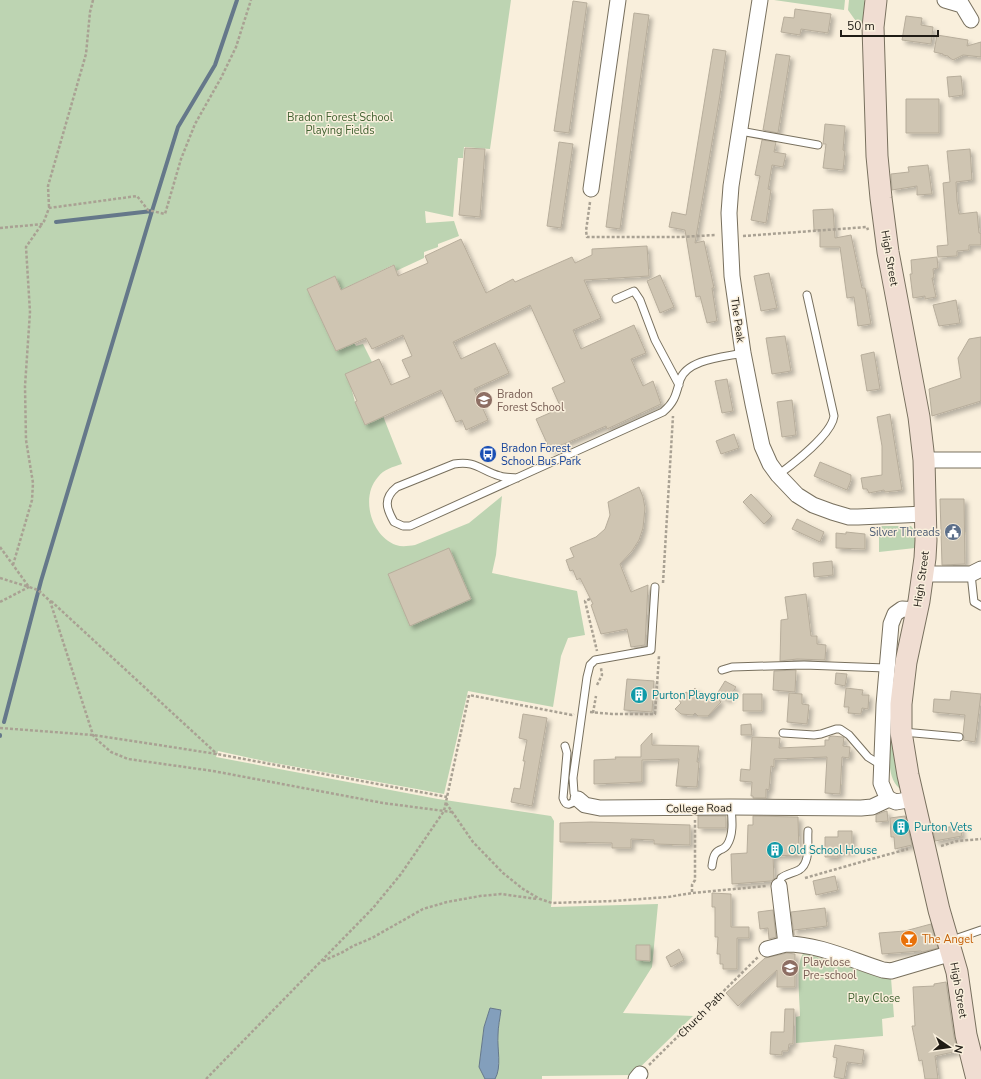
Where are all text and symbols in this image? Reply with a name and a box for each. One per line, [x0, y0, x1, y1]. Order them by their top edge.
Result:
scale bar [841, 12, 938, 38]
text: 50 m [847, 18, 875, 34]
park label: Bradon Forest School Playing Fields [287, 110, 394, 138]
street label: High Street [877, 229, 902, 287]
street label: The Peak [727, 297, 748, 344]
place label: Bradon Forest School [497, 387, 565, 415]
school or university icon: Bradon Forest School [474, 390, 494, 410]
place label: Bradon Forest School Bus Park [501, 441, 582, 469]
bus stop icon: Bradon Forest School Bus Park [478, 444, 498, 464]
public building icon: Silver Threads [943, 522, 963, 542]
place label: Silver Threads [869, 525, 940, 540]
street label: High Street [910, 550, 933, 608]
building icon: Purton Playgroup [629, 685, 649, 705]
place label: Purton Playgroup [652, 688, 739, 703]
street label: College Road [666, 800, 732, 817]
building icon: Purton Vets [891, 817, 911, 837]
place label: Purton Vets [914, 820, 972, 835]
building icon: Old School House [765, 840, 785, 860]
place label: Old School House [788, 843, 877, 858]
bar icon: The Angel [899, 929, 919, 949]
place label: The Angel [922, 932, 974, 947]
place label: Playclose Pre-school [803, 955, 857, 983]
school or university icon: Playclose Pre-school [780, 958, 800, 978]
street label: High Street [946, 961, 971, 1019]
street label: Church Path [675, 988, 728, 1041]
park label: Play Close [848, 991, 900, 1006]
north arrow [929, 1027, 969, 1067]
text: N [950, 1043, 966, 1055]

